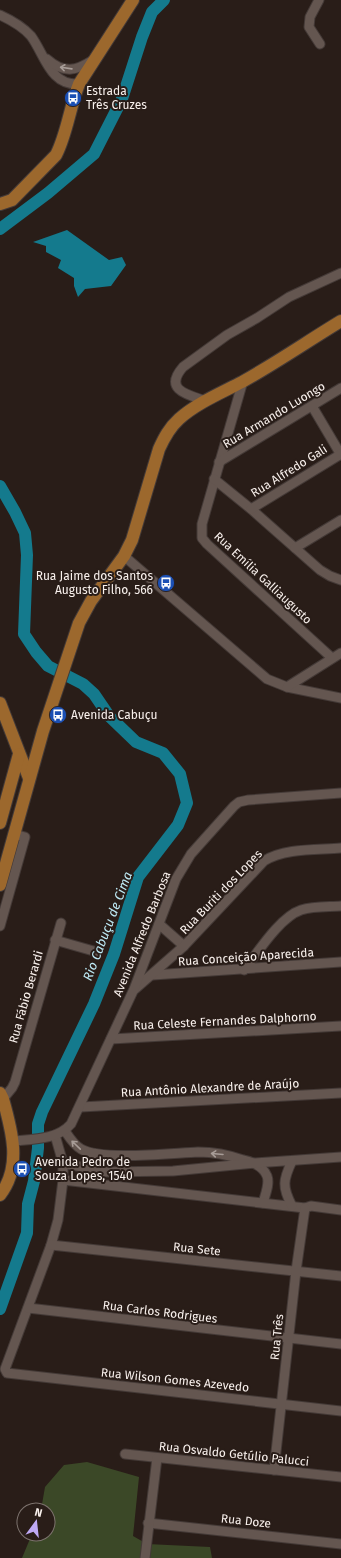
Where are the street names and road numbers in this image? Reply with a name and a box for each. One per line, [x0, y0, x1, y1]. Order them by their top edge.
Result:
street label: Rua Armando Luongo [220, 379, 328, 451]
street label: Rua Alfredo Gali [248, 442, 330, 500]
street label: Rua Emília Galliaugusto [211, 529, 315, 627]
street label: Rua Buriti dos Lopes [177, 847, 265, 937]
street label: Avenida Alfredo Barbosa [110, 869, 174, 999]
street label: Rua Conceição Aparecida [178, 945, 314, 969]
street label: Rua Fábio Berardi [6, 949, 46, 1045]
street label: Rua Celeste Fernandes Dalphorno [133, 1009, 317, 1033]
street label: Rua Antônio Alexandre de Araújo [120, 1076, 300, 1100]
street label: Rua Sete [173, 1240, 221, 1258]
street label: Rua Carlos Rodrigues [102, 1298, 219, 1326]
street label: Rua Três [268, 1313, 286, 1361]
street label: Rua Wilson Gomes Azevedo [100, 1365, 250, 1395]
street label: Rua Osvaldo Getúlio Palucci [158, 1439, 310, 1469]
street label: Rua Doze [220, 1511, 272, 1531]

